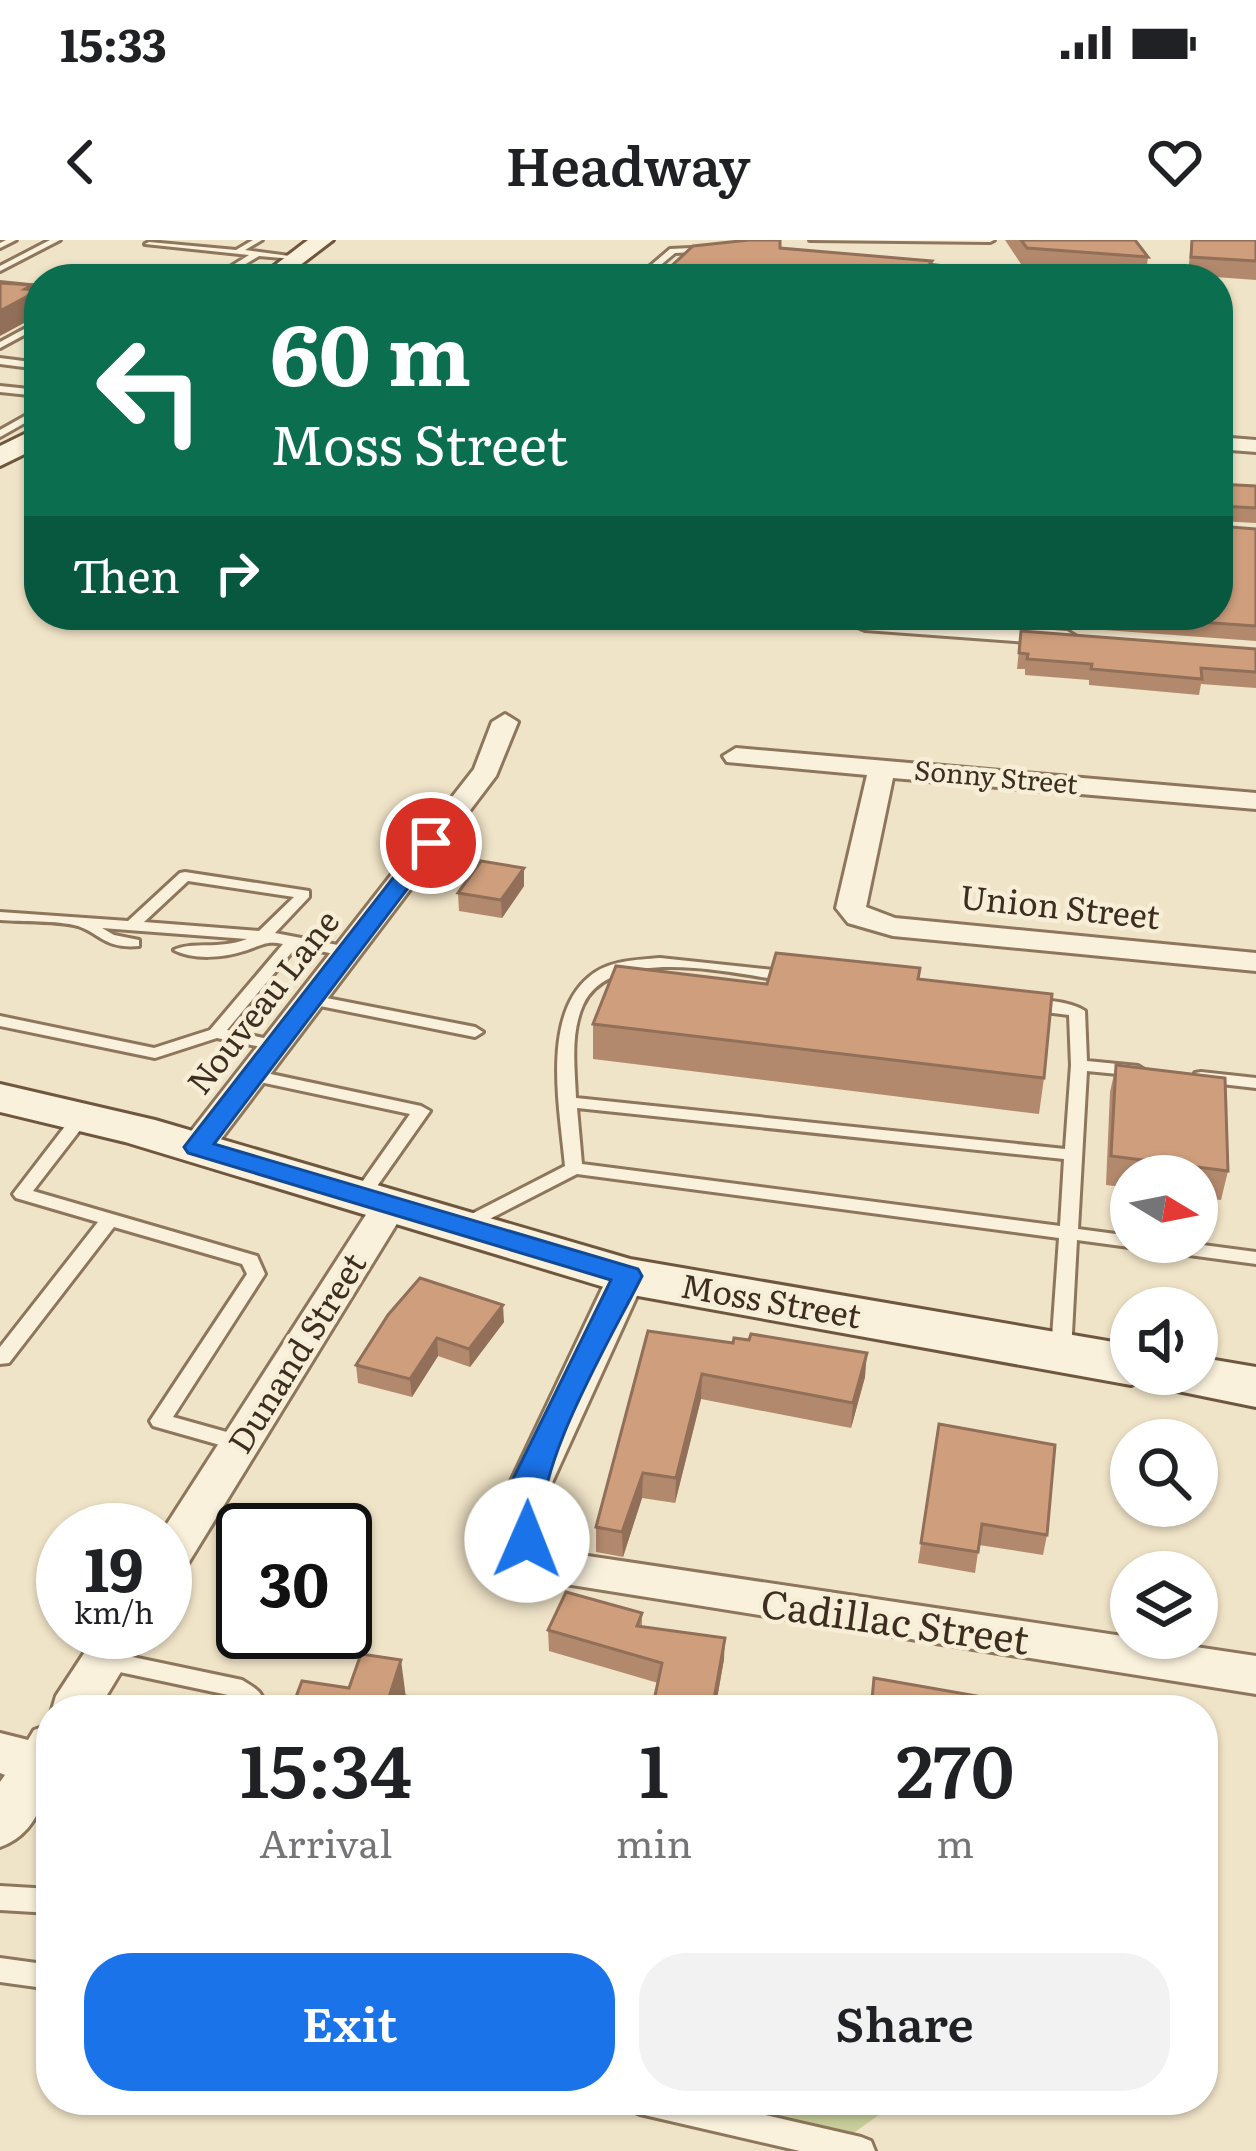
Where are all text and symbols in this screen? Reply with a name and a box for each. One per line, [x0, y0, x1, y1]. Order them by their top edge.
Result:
text: 15:33 [60, 9, 167, 76]
text: Headway [505, 122, 751, 203]
icon: back [48, 129, 114, 195]
icon: heart [1142, 129, 1208, 195]
text: 60 m [270, 287, 471, 412]
icon: left [72, 312, 228, 468]
text: Moss Street [270, 401, 568, 482]
text: Then [72, 540, 180, 607]
icon: right [204, 540, 270, 606]
street label: Sonny Street [913, 748, 1080, 802]
pin [380, 792, 482, 894]
icon: arrive [398, 810, 464, 876]
street label: Union Street [958, 870, 1163, 939]
street label: Nouveau Lane [173, 898, 349, 1103]
north arrow [1110, 1155, 1218, 1263]
map controls [1110, 1155, 1218, 1659]
street label: Dunand Street [214, 1241, 377, 1461]
street label: Moss Street [677, 1259, 866, 1339]
button: sound [1110, 1287, 1218, 1395]
button: search [1110, 1419, 1218, 1527]
position arrow [464, 1477, 590, 1603]
speed limit sign: 30 [216, 1503, 372, 1659]
text: 19 [84, 1521, 144, 1610]
button: layers [1110, 1551, 1218, 1659]
street label: Cadillac Street [758, 1572, 1034, 1667]
text: km/h [74, 1589, 154, 1633]
text: 15:34 [240, 1713, 412, 1820]
text: 1 [639, 1713, 669, 1820]
text: 270 [896, 1713, 1014, 1820]
text: Arrival [259, 1812, 392, 1870]
text: min [616, 1812, 692, 1870]
text: m [936, 1812, 974, 1870]
button: Exit [84, 1953, 615, 2091]
button: Share [639, 1953, 1170, 2091]

